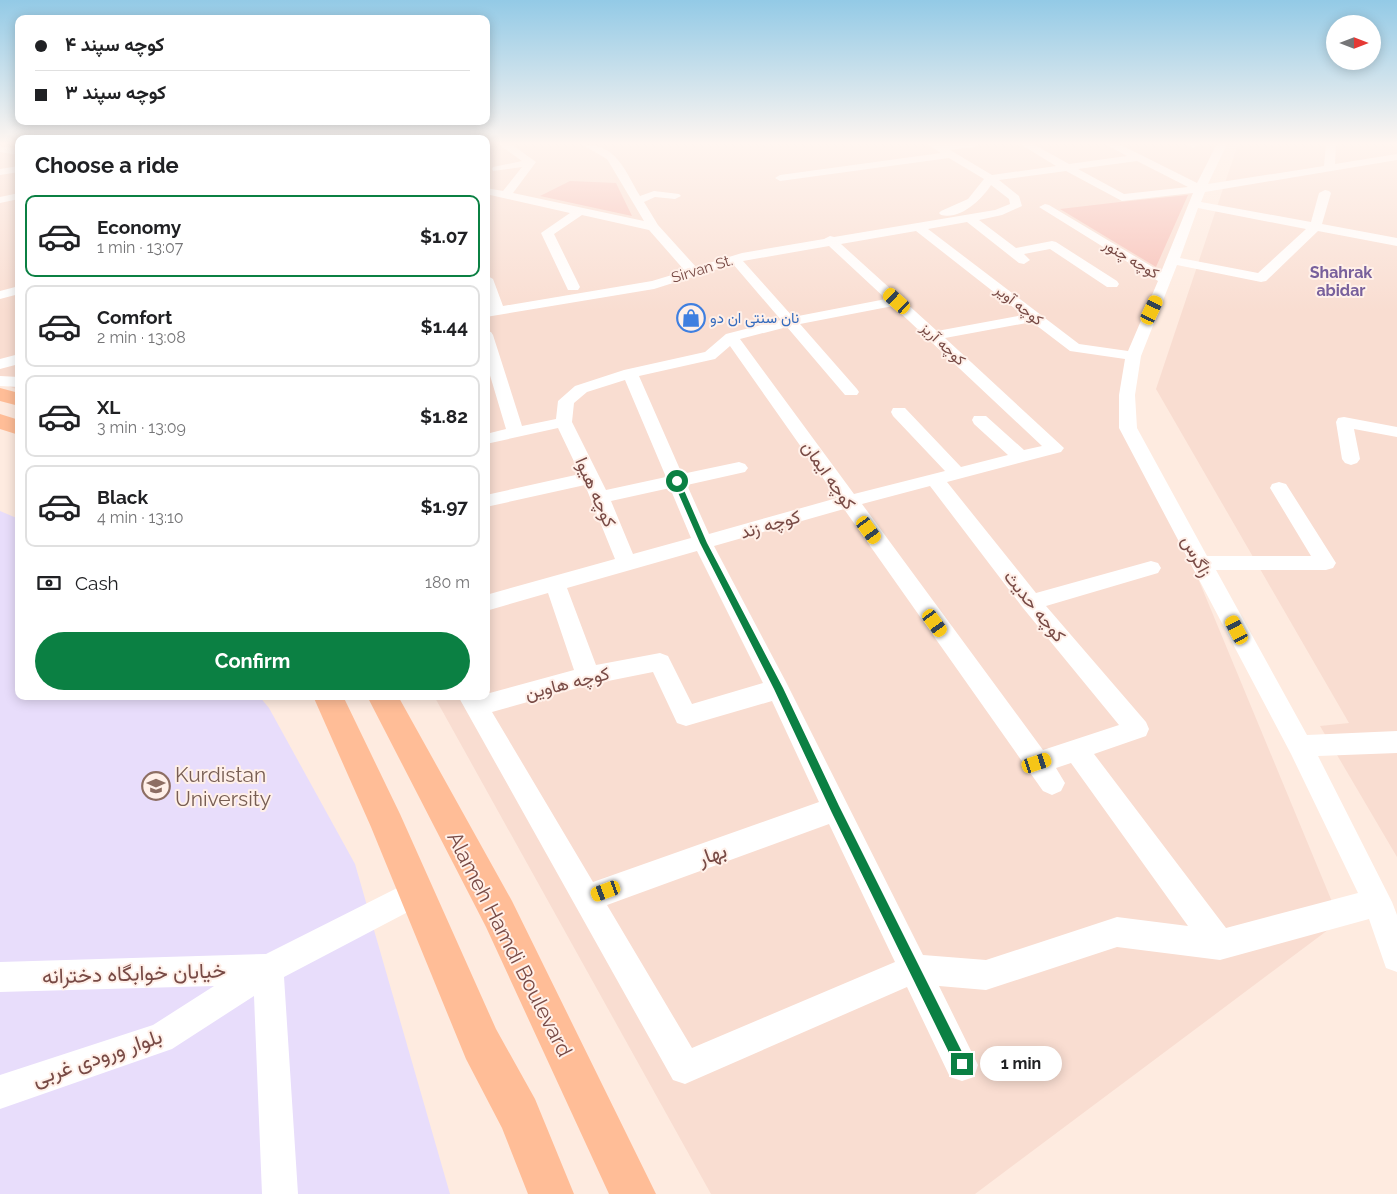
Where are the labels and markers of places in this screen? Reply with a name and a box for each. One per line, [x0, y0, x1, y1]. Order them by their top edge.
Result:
shop icon: نان سنتی ان دو [676, 303, 706, 333]
place label: نان سنتی ان دو [710, 309, 799, 328]
place label: Kurdistan University [175, 762, 271, 811]
school or university icon: Kurdistan University [141, 771, 171, 801]

